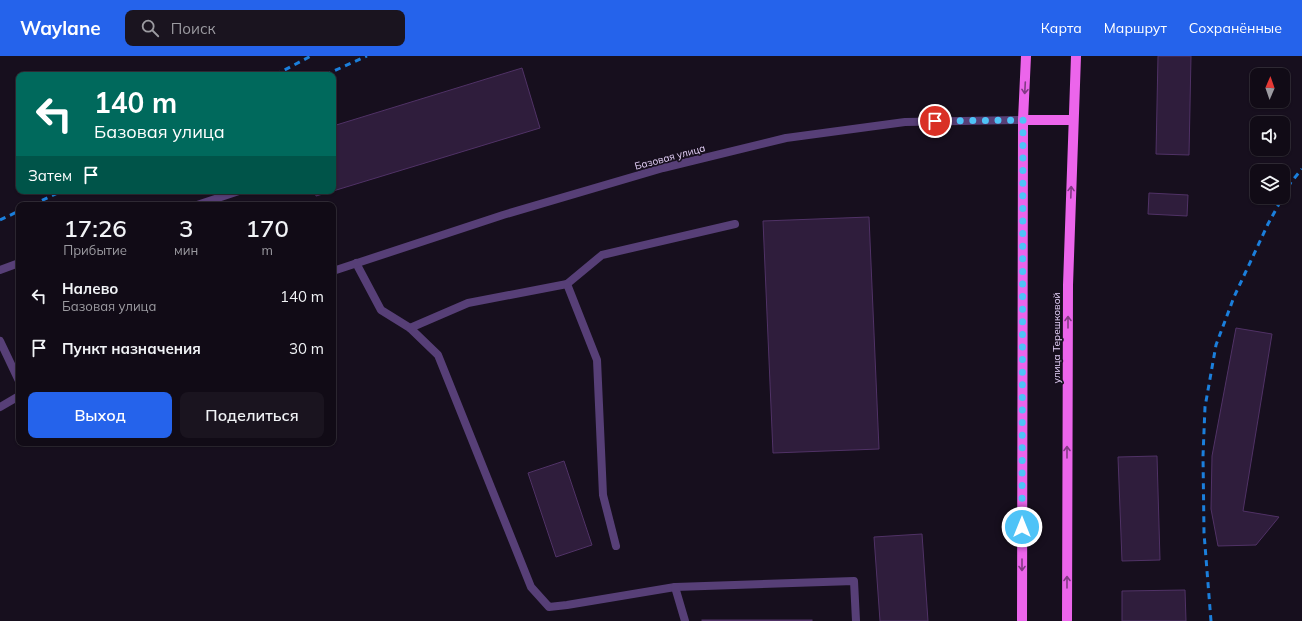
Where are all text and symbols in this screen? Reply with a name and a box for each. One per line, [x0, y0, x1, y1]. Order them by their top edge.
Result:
search box [125, 10, 405, 46]
text: Waylane [20, 16, 101, 40]
icon: search [139, 17, 161, 39]
text: Поиск [171, 19, 216, 38]
text: Карта [1041, 19, 1082, 37]
text: Маршрут [1104, 19, 1167, 37]
text: Сохранённые [1189, 19, 1282, 37]
north arrow [1250, 68, 1290, 108]
map controls [1250, 68, 1290, 204]
one-way arrow [1021, 81, 1028, 94]
text: 140 m [94, 85, 177, 120]
icon: left [28, 88, 80, 140]
pin [918, 104, 952, 138]
icon: arrive [924, 110, 946, 132]
button: sound [1250, 116, 1290, 156]
text: Базовая улица [94, 120, 225, 143]
street label: Базовая улица [633, 141, 707, 173]
icon: arrive [80, 164, 102, 186]
button: layers [1250, 164, 1290, 204]
text: Затем [28, 166, 72, 185]
one-way arrow [1067, 186, 1075, 199]
text: 17:26 [63, 213, 127, 243]
text: 3 [179, 213, 193, 243]
text: 170 [246, 213, 289, 243]
text: Прибытие [63, 242, 127, 258]
text: мин [174, 242, 198, 258]
text: m [261, 242, 273, 258]
text: Налево [62, 279, 118, 298]
icon: left [28, 285, 50, 307]
text: 140 m [280, 287, 324, 306]
street label: улица Терешковой [1050, 292, 1063, 383]
text: Базовая улица [62, 298, 156, 314]
one-way arrow [1064, 316, 1072, 329]
icon: arrive [28, 337, 50, 359]
text: Пункт назначения [62, 339, 201, 358]
text: 30 m [289, 339, 324, 358]
button: Выход [28, 392, 172, 438]
button: Поделиться [180, 392, 324, 438]
one-way arrow [1063, 446, 1071, 459]
position arrow [1001, 506, 1043, 548]
one-way arrow [1018, 558, 1026, 571]
one-way arrow [1063, 576, 1071, 589]

